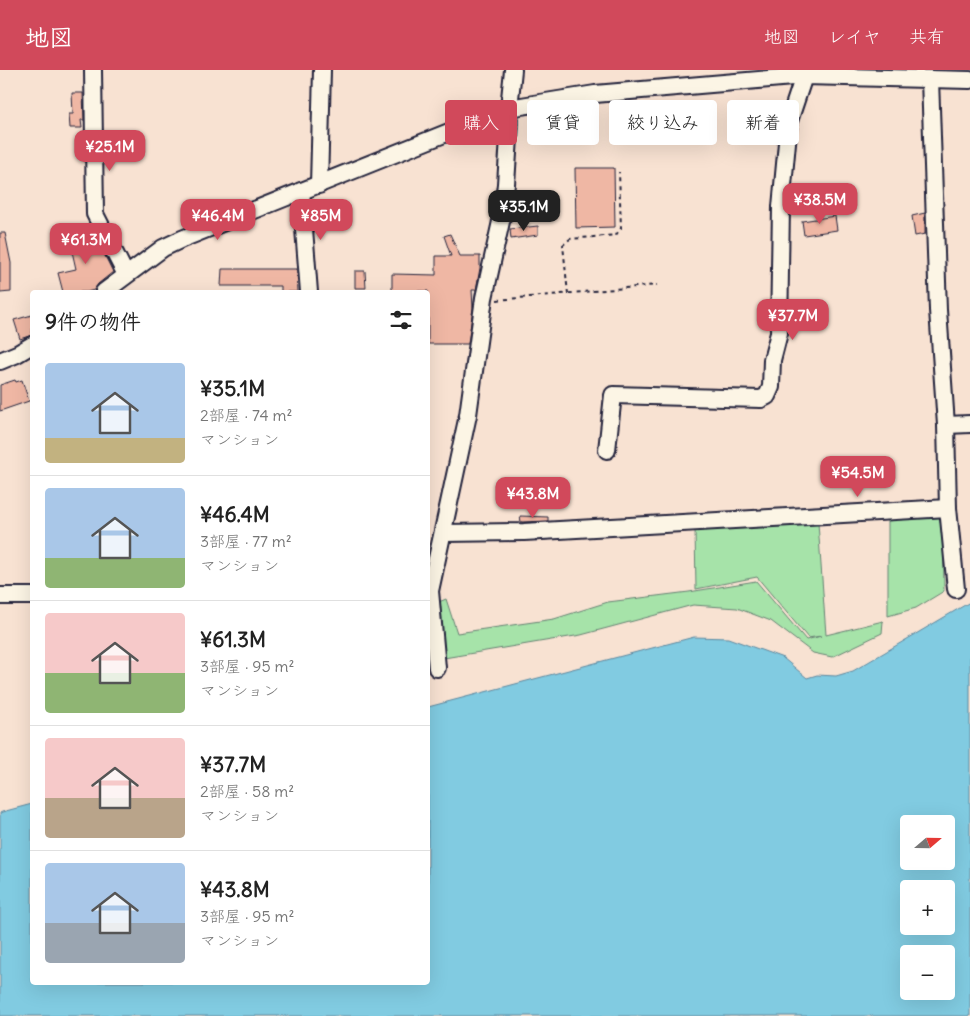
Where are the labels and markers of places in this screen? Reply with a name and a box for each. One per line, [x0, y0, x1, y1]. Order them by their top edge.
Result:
pin: ¥25.1M [69, 129, 151, 172]
pin: ¥38.5M [779, 182, 861, 225]
pin: ¥35.1M [483, 190, 565, 232]
pin: ¥46.4M [177, 198, 259, 241]
pin: ¥85M [291, 198, 351, 241]
pin: ¥61.3M [45, 222, 127, 265]
pin: ¥37.7M [752, 298, 834, 341]
pin: ¥54.5M [817, 456, 899, 498]
pin: ¥43.8M [492, 476, 574, 519]

